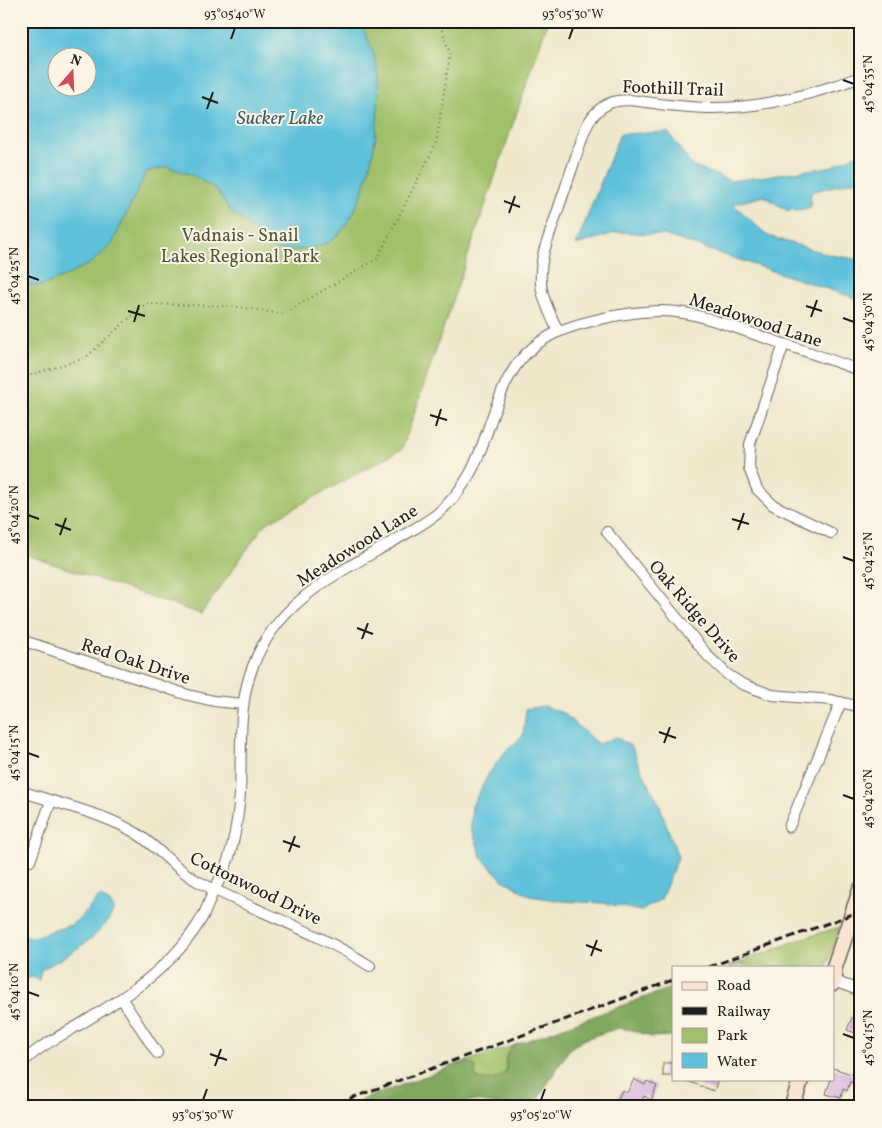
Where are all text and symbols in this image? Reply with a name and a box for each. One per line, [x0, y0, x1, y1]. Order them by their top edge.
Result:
text: 93°05'40"W [204, 7, 266, 23]
text: 93°05'30"W [542, 7, 604, 23]
north arrow [48, 48, 98, 98]
text: N [68, 50, 84, 72]
text: 45°04'35"N [861, 55, 877, 113]
street label: Foothill Trail [622, 75, 724, 104]
water label: Sucker Lake [237, 106, 323, 132]
park label: Vadnais - Snail Lakes Regional Park [161, 224, 319, 270]
text: 45°04'25"N [7, 247, 23, 305]
street label: Meadowood Lane [686, 288, 825, 355]
text: 45°04'30"N [861, 292, 877, 351]
text: 45°04'20"N [7, 485, 23, 545]
street label: Meadowood Lane [292, 499, 423, 594]
text: 45°04'25"N [861, 532, 877, 590]
street label: Oak Ridge Drive [642, 555, 746, 669]
street label: Red Oak Drive [78, 633, 193, 692]
text: 45°04'15"N [7, 725, 23, 781]
text: 45°04'20"N [861, 769, 877, 829]
street label: Cottonwood Drive [185, 847, 325, 932]
text: 45°04'10"N [7, 963, 23, 1021]
legend [672, 966, 834, 1080]
text: Road [717, 976, 751, 997]
text: Railway [717, 1002, 770, 1023]
text: 45°04'15"N [861, 1010, 877, 1066]
text: Park [717, 1026, 748, 1047]
text: Water [717, 1052, 757, 1073]
text: 93°05'30"W [172, 1108, 234, 1124]
text: 93°05'20"W [510, 1108, 572, 1124]

